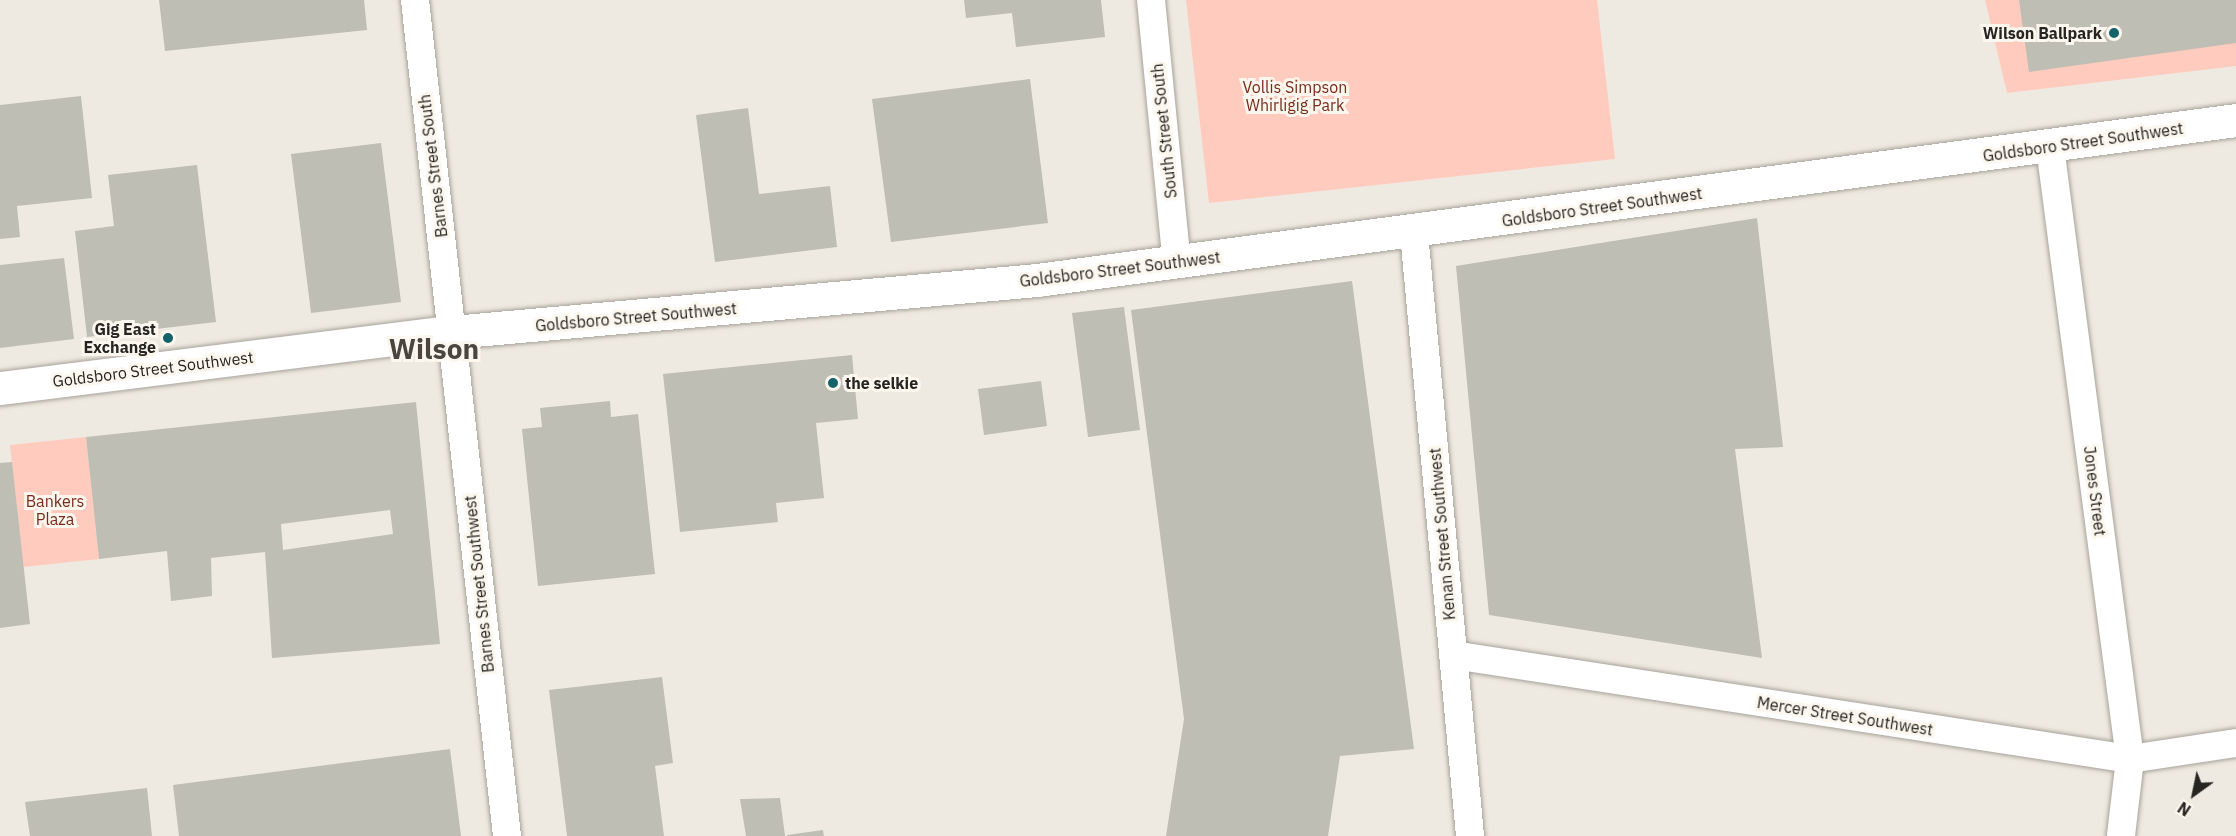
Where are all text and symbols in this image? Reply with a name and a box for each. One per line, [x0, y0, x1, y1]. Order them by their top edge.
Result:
place label: Wilson Ballpark [1983, 23, 2102, 43]
marker: Wilson Ballpark [2107, 26, 2121, 40]
street label: South Street South [1147, 63, 1181, 199]
park label: Vollis Simpson Whirligig Park [1243, 77, 1347, 115]
street label: Barnes Street South [415, 93, 451, 239]
street label: Goldsboro Street Southwest [1982, 118, 2184, 166]
street label: Goldsboro Street Southwest [1501, 183, 1703, 231]
street label: Goldsboro Street Southwest [1018, 247, 1222, 291]
street label: Goldsboro Street Southwest [534, 299, 738, 335]
place label: Gig East Exchange [83, 319, 156, 357]
marker: Gig East Exchange [161, 331, 175, 345]
district label: Wilson [389, 332, 479, 366]
street label: Goldsboro Street Southwest [51, 347, 255, 391]
place label: the selkie [845, 373, 918, 393]
marker: the selkie [826, 376, 840, 390]
street label: Jones Street [2080, 445, 2110, 537]
street label: Kenan Street Southwest [1425, 447, 1459, 621]
park label: Bankers Plaza [26, 491, 84, 529]
street label: Barnes Street Southwest [460, 494, 498, 674]
street label: Mercer Street Southwest [1756, 693, 1934, 739]
north arrow [2164, 764, 2224, 824]
text: N [2174, 798, 2195, 821]

